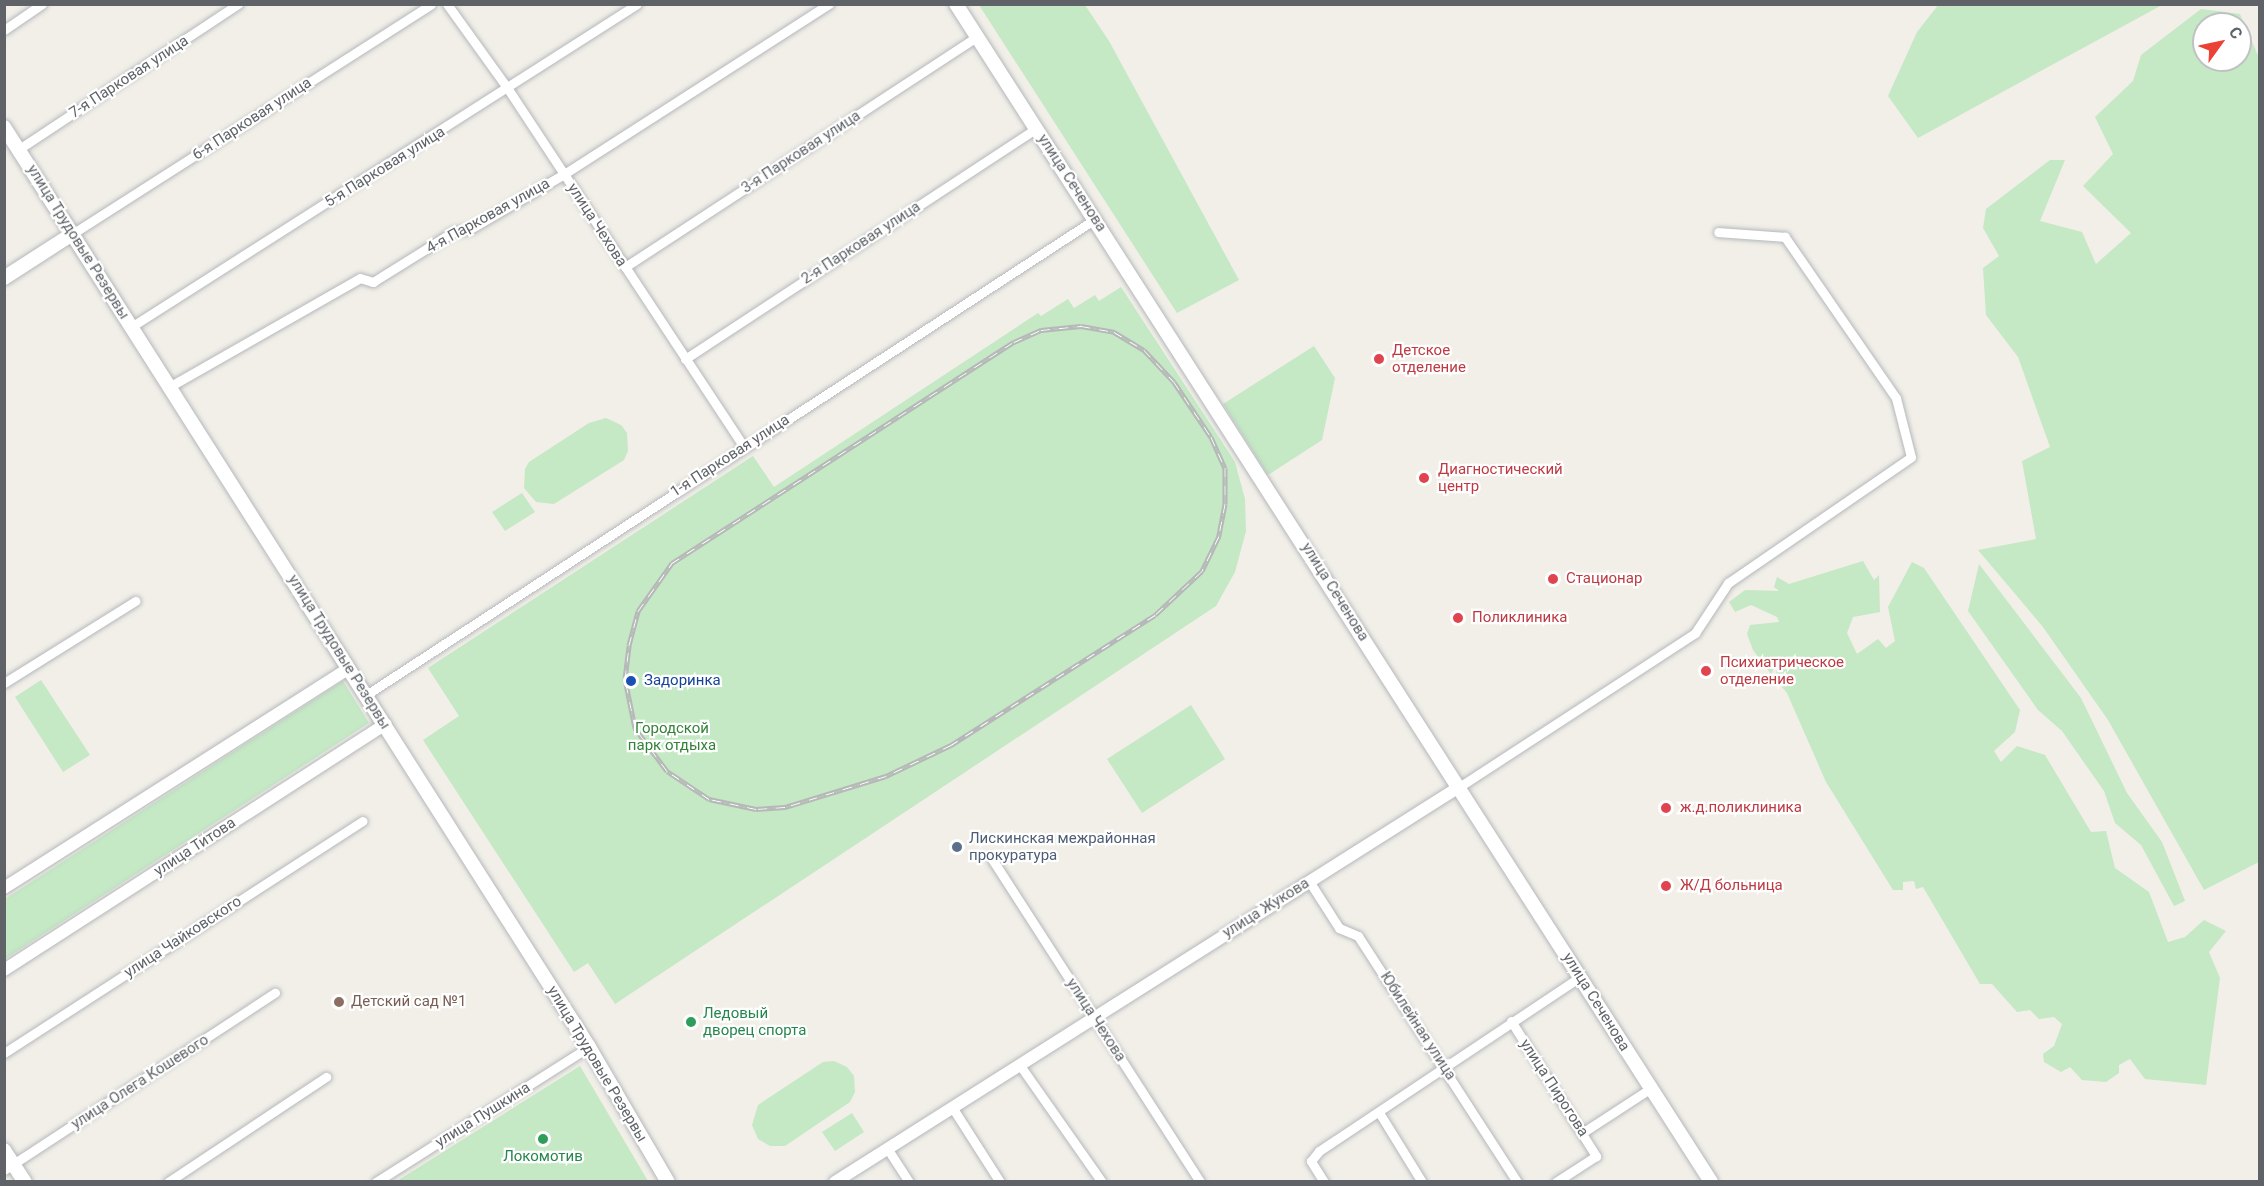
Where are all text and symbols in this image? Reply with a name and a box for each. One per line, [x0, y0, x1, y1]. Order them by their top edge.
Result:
north arrow [2192, 12, 2252, 72]
text: С [2225, 23, 2247, 43]
street label: 7-я Парковая улица [66, 32, 192, 122]
street label: 6-я Парковая улица [189, 74, 315, 164]
street label: 3-я Парковая улица [738, 107, 864, 197]
street label: 5-я Парковая улица [322, 123, 448, 211]
street label: улица Сеченова [1034, 131, 1110, 235]
street label: улица Трудовые Резервы [23, 161, 133, 323]
street label: 4-я Парковая улица [423, 175, 553, 257]
street label: улица Чехова [563, 180, 631, 270]
street label: 2-я Парковая улица [798, 198, 924, 288]
place label: Детское отделение [1392, 341, 1466, 376]
marker: Детское отделение [1370, 350, 1388, 368]
street label: 1-я Парковая улица [667, 411, 793, 501]
place label: Диагностический центр [1438, 460, 1563, 495]
marker: Диагностический центр [1415, 469, 1433, 487]
street label: улица Сеченова [1298, 539, 1372, 645]
marker: Стационар [1544, 570, 1562, 588]
place label: Стационар [1566, 570, 1642, 588]
street label: улица Трудовые Резервы [284, 571, 394, 733]
marker: Поликлиника [1449, 609, 1467, 627]
place label: Поликлиника [1472, 609, 1567, 627]
place label: Психиатрическое отделение [1720, 653, 1844, 688]
marker: Психиатрическое отделение [1697, 662, 1715, 680]
marker: Задоринка [622, 672, 640, 690]
place label: Задоринка [644, 672, 721, 690]
park label: Городской парк отдыха [628, 719, 716, 754]
marker: ж.д.поликлиника [1657, 799, 1675, 817]
place label: ж.д.поликлиника [1680, 799, 1802, 817]
street label: улица Титова [151, 814, 239, 880]
place label: Лискинская межрайонная прокуратура [969, 829, 1156, 864]
marker: Лискинская межрайонная прокуратура [950, 840, 964, 854]
street label: улица Жукова [1219, 874, 1313, 942]
marker: Ж/Д больница [1657, 877, 1675, 895]
place label: Ж/Д больница [1680, 877, 1783, 895]
street label: улица Чайковского [121, 892, 245, 982]
street label: улица Сеченова [1559, 949, 1633, 1055]
street label: Юбилейная улица [1376, 968, 1460, 1084]
street label: улица Чехова [1062, 975, 1130, 1065]
street label: улица Трудовые Резервы [543, 983, 651, 1145]
place label: Детский сад №1 [351, 993, 466, 1011]
marker: Детский сад №1 [332, 995, 346, 1009]
place label: Ледовый дворец спорта [703, 1004, 806, 1039]
marker: Ледовый дворец спорта [684, 1015, 698, 1029]
street label: улица Олега Кошевого [68, 1031, 212, 1133]
street label: улица Пирогова [1516, 1036, 1592, 1140]
street label: улица Пушкина [432, 1079, 534, 1151]
marker: Локомотив [536, 1132, 550, 1146]
place label: Локомотив [503, 1148, 583, 1166]

